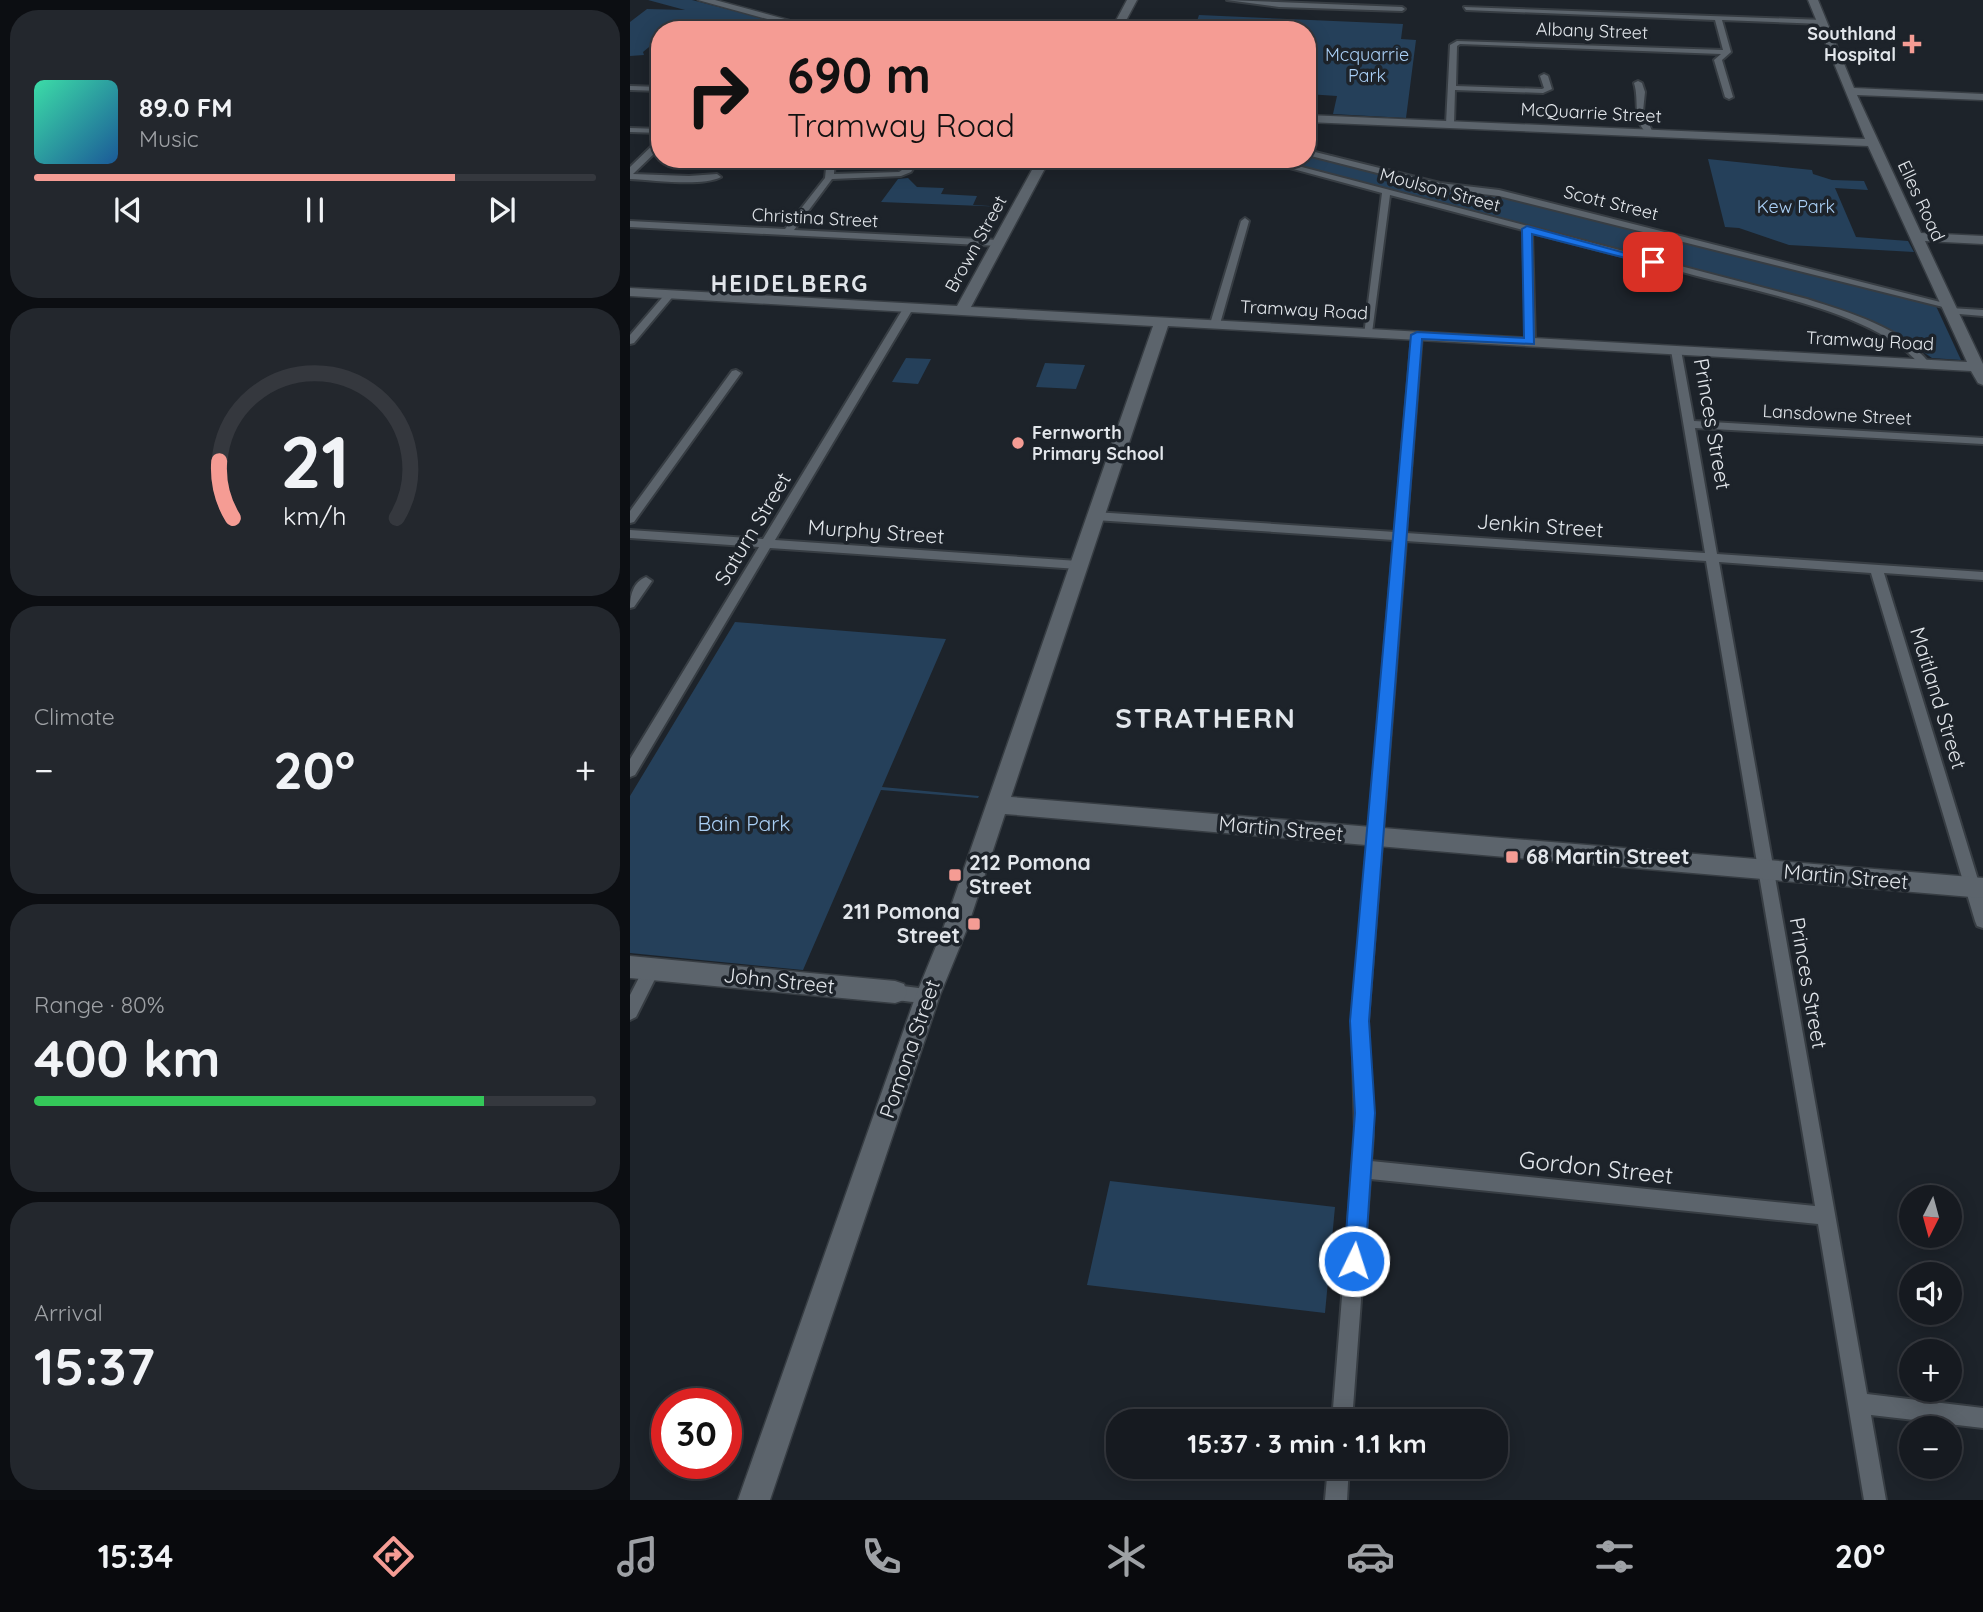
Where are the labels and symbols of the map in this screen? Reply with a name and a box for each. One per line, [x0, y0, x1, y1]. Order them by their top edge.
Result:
street label: Albany Street [1536, 17, 1649, 44]
place label: Southland Hospital [1807, 22, 1896, 66]
marker: Southland Hospital [1902, 34, 1922, 54]
park label: Mcquarrie Park [1325, 43, 1409, 87]
street label: McQuarrie Street [1520, 97, 1662, 128]
street label: Elles Road [1893, 157, 1950, 245]
street label: Moulson Street [1377, 162, 1503, 217]
street label: Scott Street [1561, 180, 1661, 225]
street label: Brown Street [940, 191, 1012, 296]
park label: Kew Park [1757, 195, 1835, 218]
street label: Christina Street [751, 203, 879, 232]
pin [1623, 232, 1683, 292]
district label: HEIDELBERG [711, 269, 869, 298]
street label: Tramway Road [1239, 295, 1369, 324]
street label: Tramway Road [1805, 326, 1935, 355]
street label: Princes Street [1689, 356, 1737, 492]
street label: Lansdowne Street [1762, 399, 1912, 430]
place label: Fernworth Primary School [1032, 421, 1164, 465]
marker: Fernworth Primary School [1010, 435, 1026, 451]
street label: Saturn Street [708, 467, 796, 590]
street label: Jenkin Street [1476, 508, 1604, 542]
street label: Murphy Street [807, 513, 945, 549]
street label: Maitland Street [1905, 623, 1973, 772]
district label: STRATHERN [1115, 700, 1297, 735]
park label: Bain Park [697, 810, 791, 836]
street label: Martin Street [1218, 810, 1345, 846]
place label: 68 Martin Street [1526, 843, 1690, 869]
place label: 212 Pomona Street [969, 849, 1091, 899]
marker: 68 Martin Street [1504, 849, 1520, 865]
street label: Martin Street [1783, 858, 1910, 894]
marker: 212 Pomona Street [947, 867, 963, 883]
place label: 211 Pomona Street [842, 898, 960, 948]
street label: Princes Street [1785, 915, 1833, 1051]
marker: 211 Pomona Street [966, 916, 982, 932]
street label: John Street [722, 961, 836, 999]
street label: Pomona Street [873, 976, 945, 1121]
street label: Gordon Street [1517, 1144, 1675, 1190]
north arrow [1899, 1185, 1962, 1248]
position arrow [1317, 1224, 1391, 1298]
speed limit sign: 30 [651, 1388, 742, 1479]

